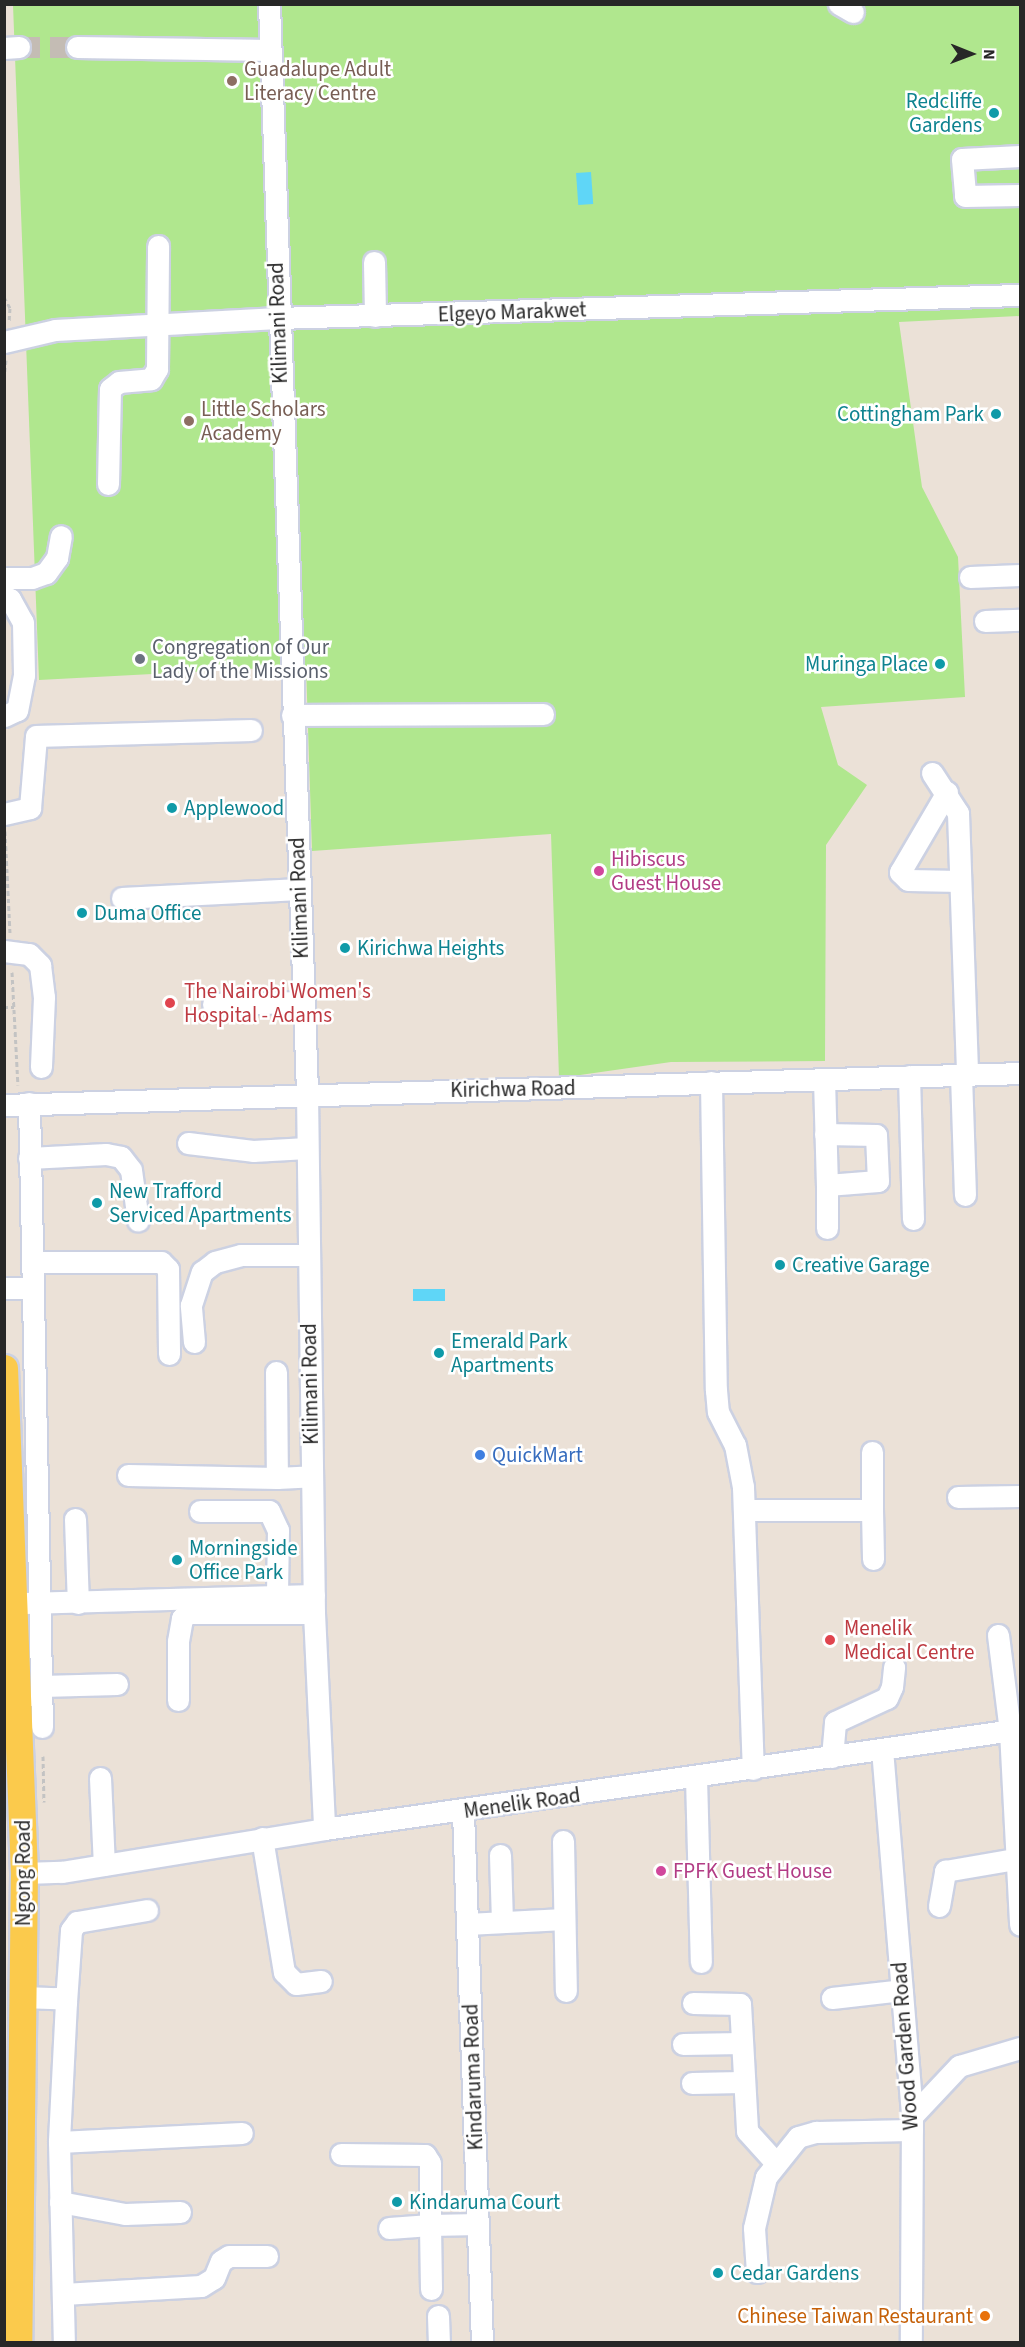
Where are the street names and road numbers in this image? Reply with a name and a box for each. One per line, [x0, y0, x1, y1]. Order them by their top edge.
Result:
street label: Kilimani Road [263, 262, 293, 384]
street label: Elgeyo Marakwet [437, 297, 587, 327]
street label: Kilimani Road [284, 837, 314, 959]
street label: Kirichwa Road [450, 1075, 576, 1103]
street label: Kilimani Road [296, 1323, 324, 1445]
street label: Menelik Road [462, 1782, 582, 1824]
street label: Ngong Road [10, 1820, 36, 1926]
street label: Wood Garden Road [887, 1961, 923, 2131]
street label: Kindaruma Road [458, 2003, 488, 2151]

